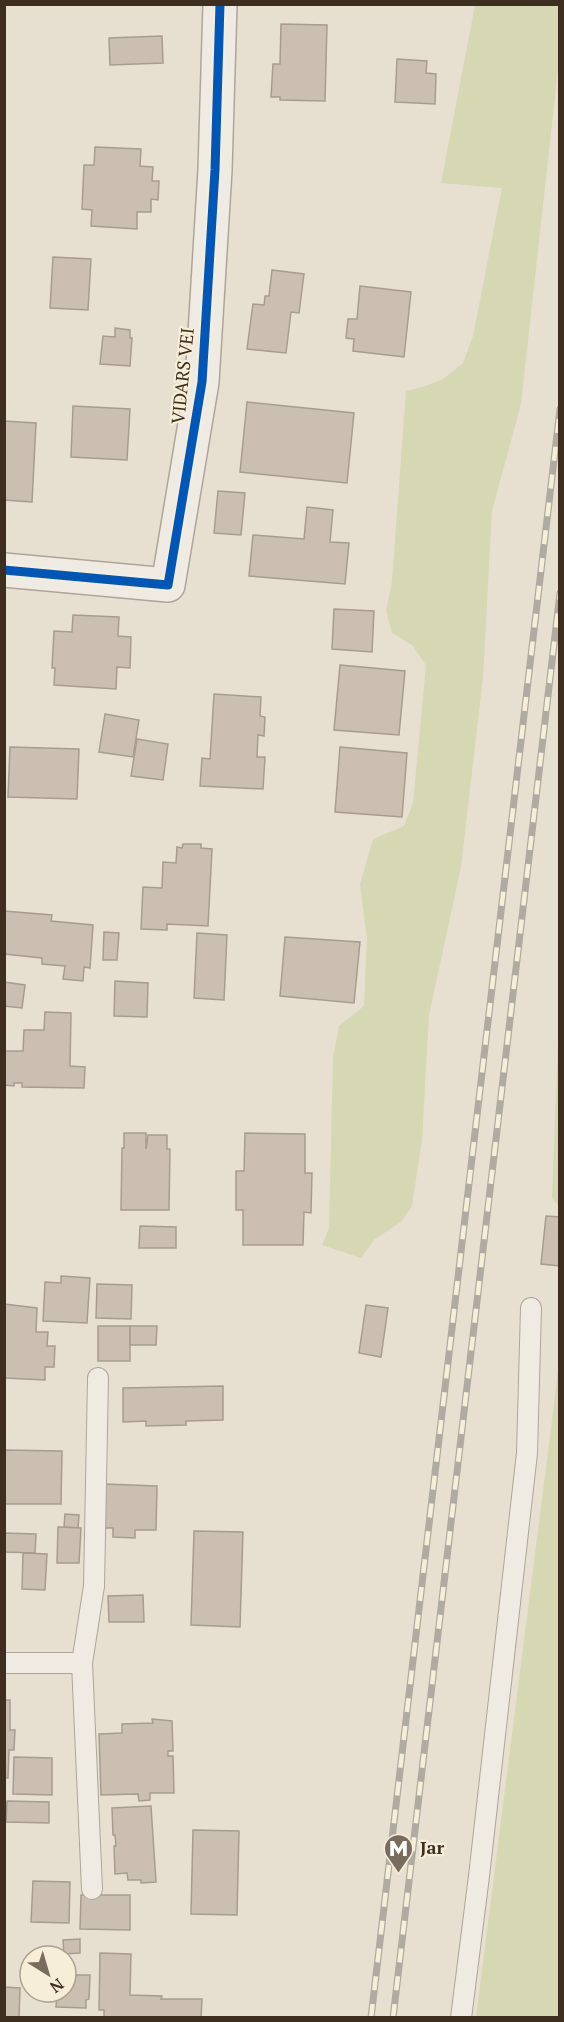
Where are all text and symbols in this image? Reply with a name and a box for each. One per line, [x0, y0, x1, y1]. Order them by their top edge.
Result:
street label: VIDARS VEI [165, 327, 199, 425]
metro station icon: Jar [383, 1832, 415, 1874]
place label: Jar [420, 1835, 445, 1859]
north arrow [18, 1944, 78, 2004]
text: N [46, 1974, 68, 1998]

